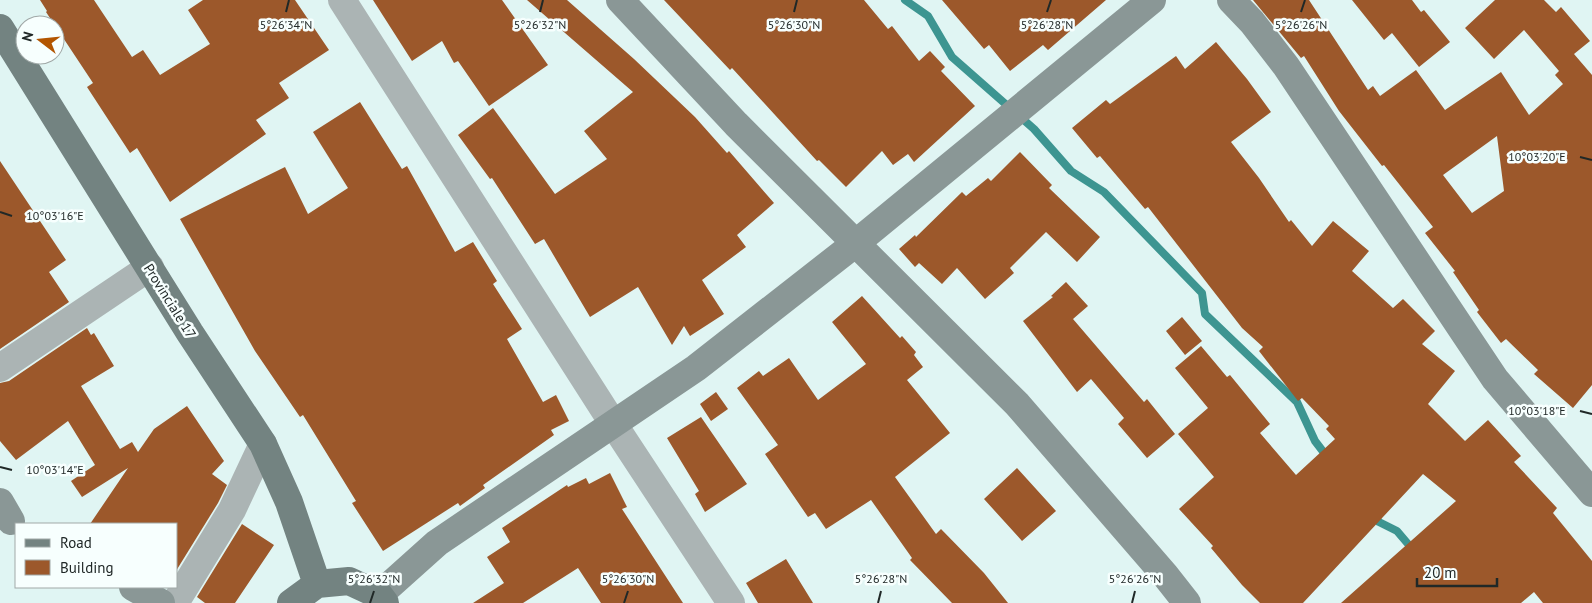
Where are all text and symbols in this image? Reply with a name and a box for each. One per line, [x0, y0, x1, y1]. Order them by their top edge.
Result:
north arrow [15, 15, 65, 65]
text: 5°26'34"N [260, 17, 312, 32]
text: 5°26'32"N [514, 17, 566, 32]
text: 5°26'30"N [768, 17, 820, 32]
text: 5°26'28"N [1021, 17, 1073, 32]
text: 5°26'26"N [1275, 17, 1327, 32]
text: N [18, 30, 37, 43]
text: 10°03'20"E [1508, 149, 1566, 164]
text: 10°03'16"E [26, 208, 84, 223]
street label: Provinciale 17 [140, 260, 200, 342]
text: 10°03'18"E [1508, 403, 1566, 418]
text: 10°03'14"E [26, 462, 84, 477]
legend [15, 523, 178, 588]
text: Road [60, 533, 92, 552]
scale bar [1417, 556, 1497, 588]
text: Building [60, 558, 114, 577]
text: 20 m [1424, 563, 1457, 582]
text: 5°26'32"N [348, 571, 400, 586]
text: 5°26'30"N [602, 571, 654, 586]
text: 5°26'28"N [855, 571, 907, 586]
text: 5°26'26"N [1109, 571, 1161, 586]

